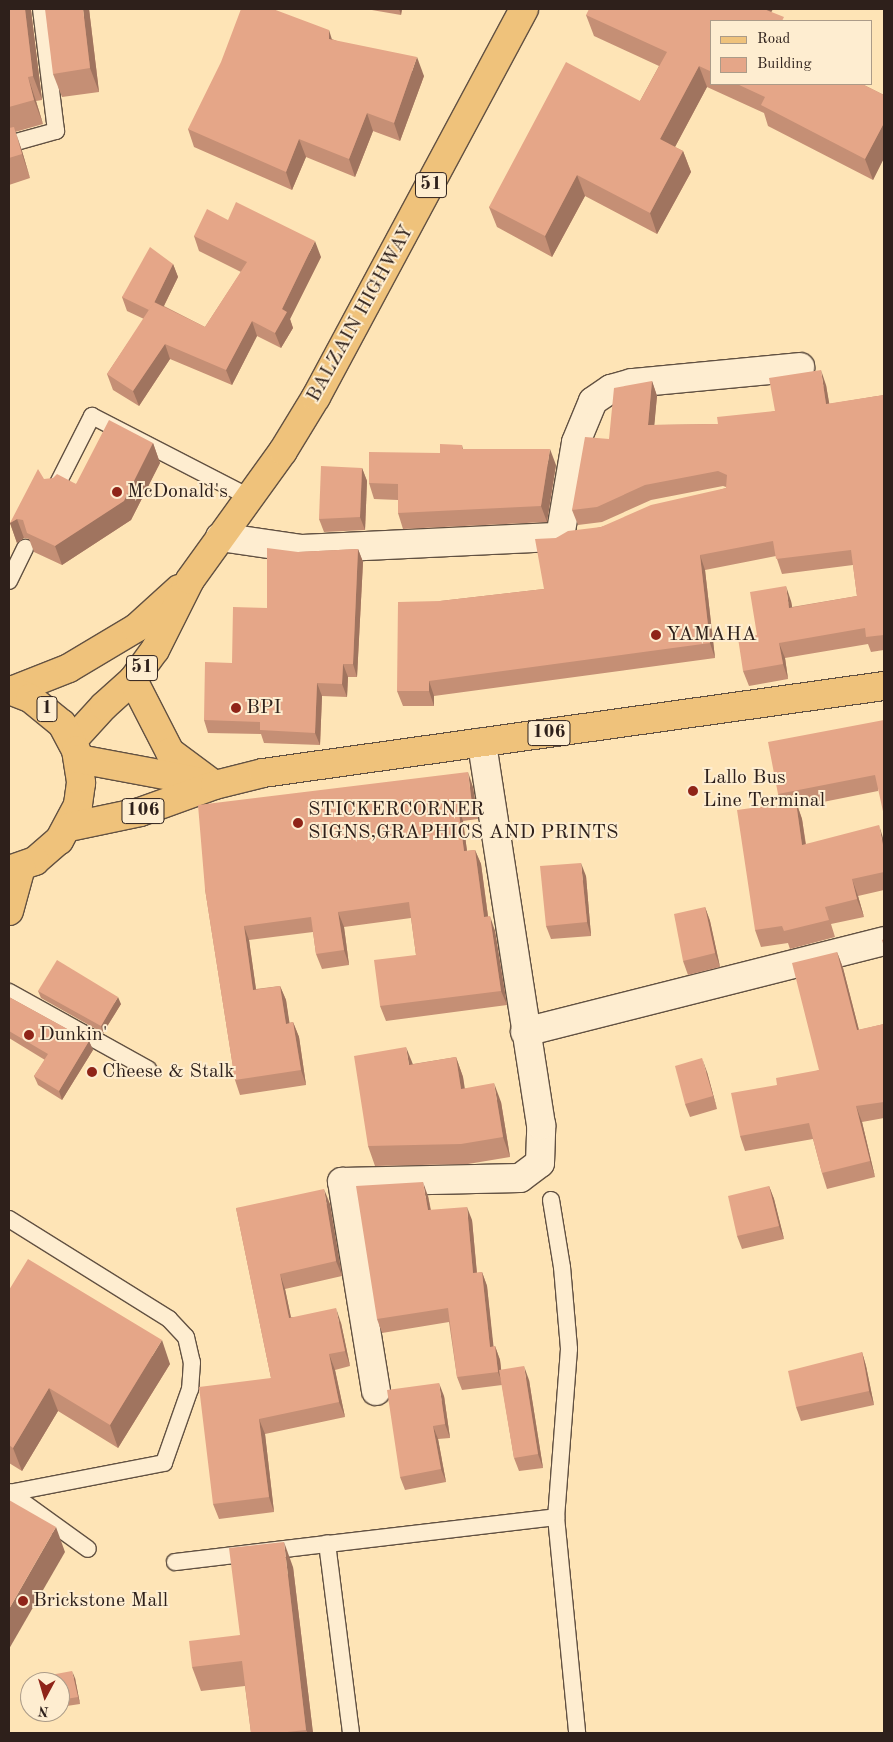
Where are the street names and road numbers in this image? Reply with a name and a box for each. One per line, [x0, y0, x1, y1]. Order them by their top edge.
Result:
road number: 51 [415, 168, 447, 202]
street label: BALZAIN HIGHWAY [302, 221, 420, 407]
road number: 51 [126, 651, 158, 684]
road number: 1 [36, 692, 58, 726]
road number: 106 [526, 716, 572, 750]
road number: 106 [120, 794, 166, 828]

